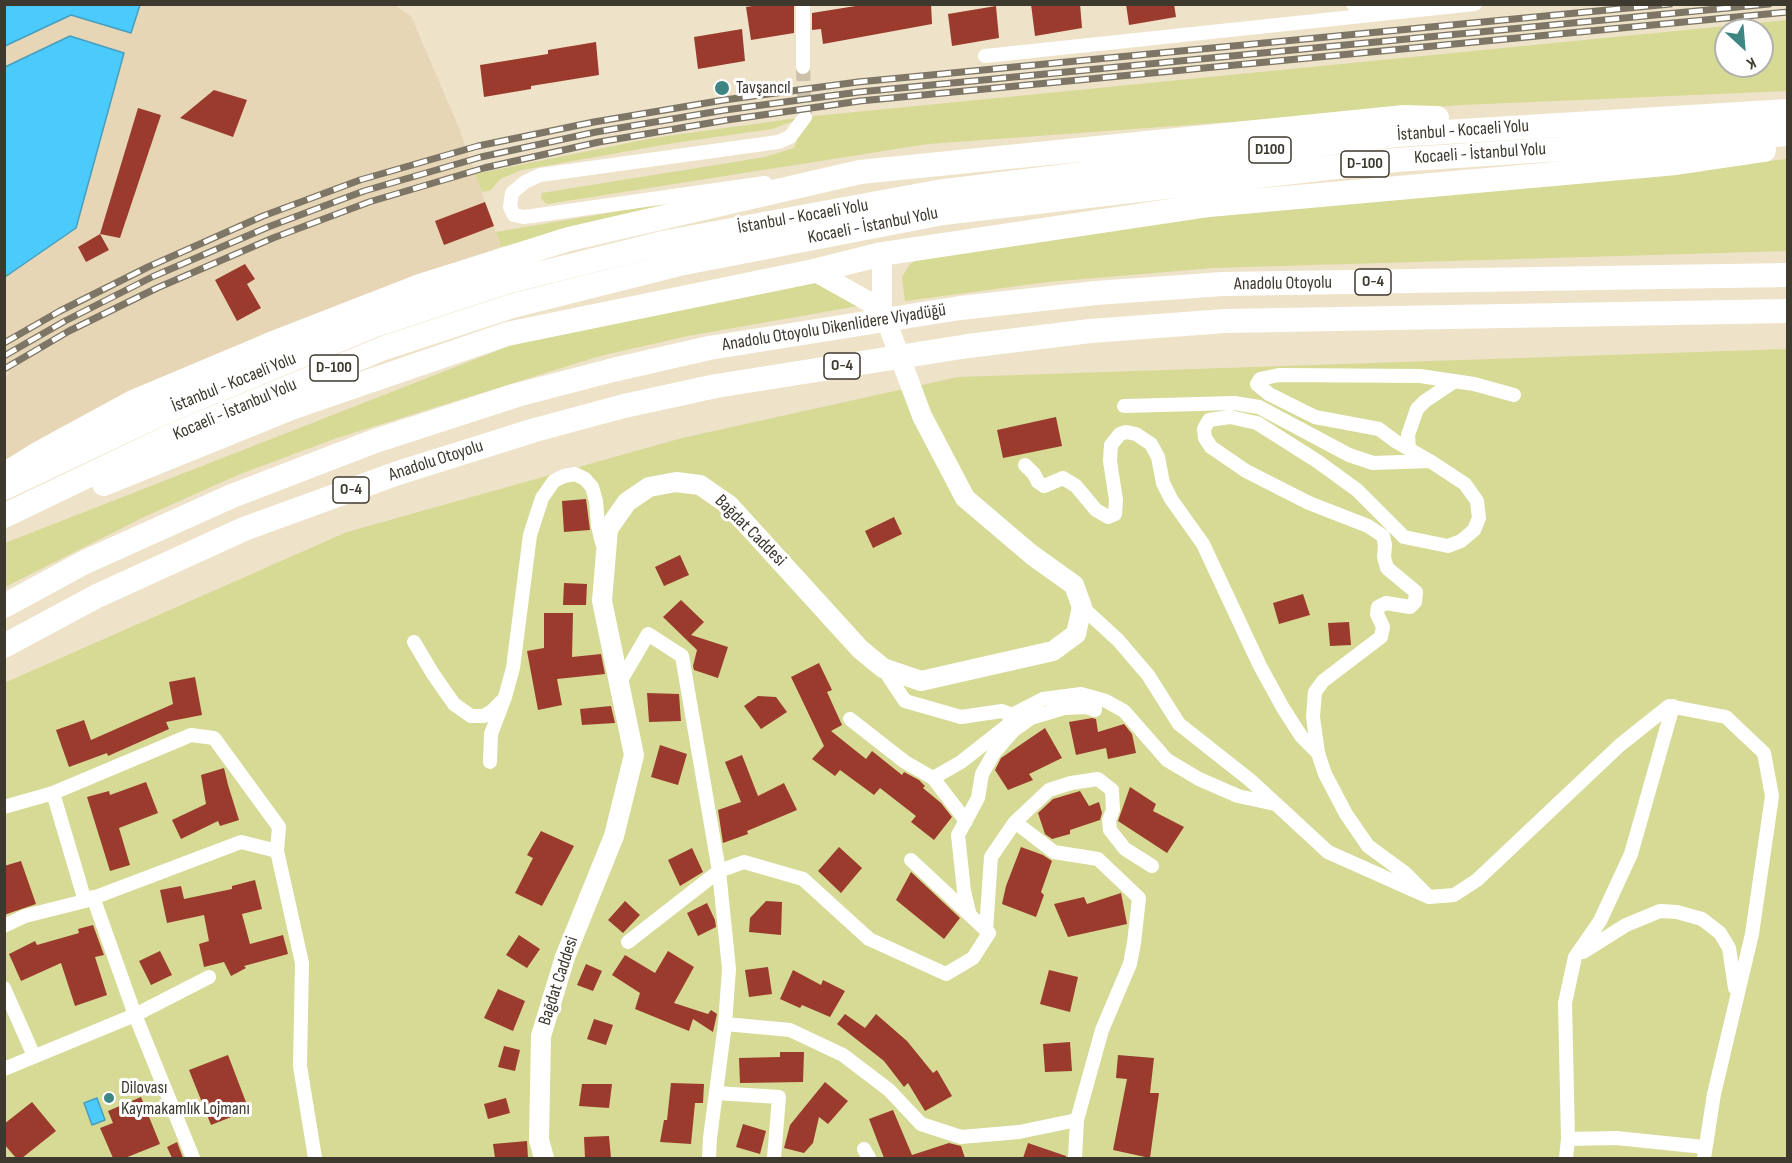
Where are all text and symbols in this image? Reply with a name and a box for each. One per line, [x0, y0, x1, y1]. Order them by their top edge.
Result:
north arrow [1714, 18, 1774, 78]
text: K [1744, 53, 1759, 73]
place label: Tavşancıl [736, 77, 791, 99]
marker: Tavşancıl [713, 79, 731, 97]
street label: İstanbul - Kocaeli Yolu [1396, 116, 1530, 146]
road number: D100 [1249, 137, 1291, 163]
street label: Kocaeli - İstanbul Yolu [1413, 139, 1547, 169]
road number: D-100 [1341, 151, 1389, 177]
street label: İstanbul - Kocaeli Yolu [736, 195, 870, 239]
street label: Kocaeli - İstanbul Yolu [806, 203, 940, 249]
road number: O-4 [1355, 269, 1391, 295]
street label: Anadolu Otoyolu [1234, 272, 1332, 296]
street label: Anadolu Otoyolu Dikenlidere Viyadüğü [721, 300, 947, 356]
street label: İstanbul - Kocaeli Yolu [169, 348, 299, 418]
road number: O-4 [824, 353, 860, 379]
road number: D-100 [310, 355, 358, 381]
street label: Kocaeli - İstanbul Yolu [170, 374, 300, 446]
street label: Anadolu Otoyolu [386, 436, 486, 486]
road number: O-4 [333, 477, 369, 503]
street label: Bağdat Caddesi [710, 491, 790, 571]
street label: Bağdat Caddesi [534, 934, 584, 1028]
place label: Dilovası Kaymakamlık Lojmanı [121, 1077, 250, 1120]
marker: Dilovası Kaymakamlık Lojmanı [102, 1091, 116, 1105]

